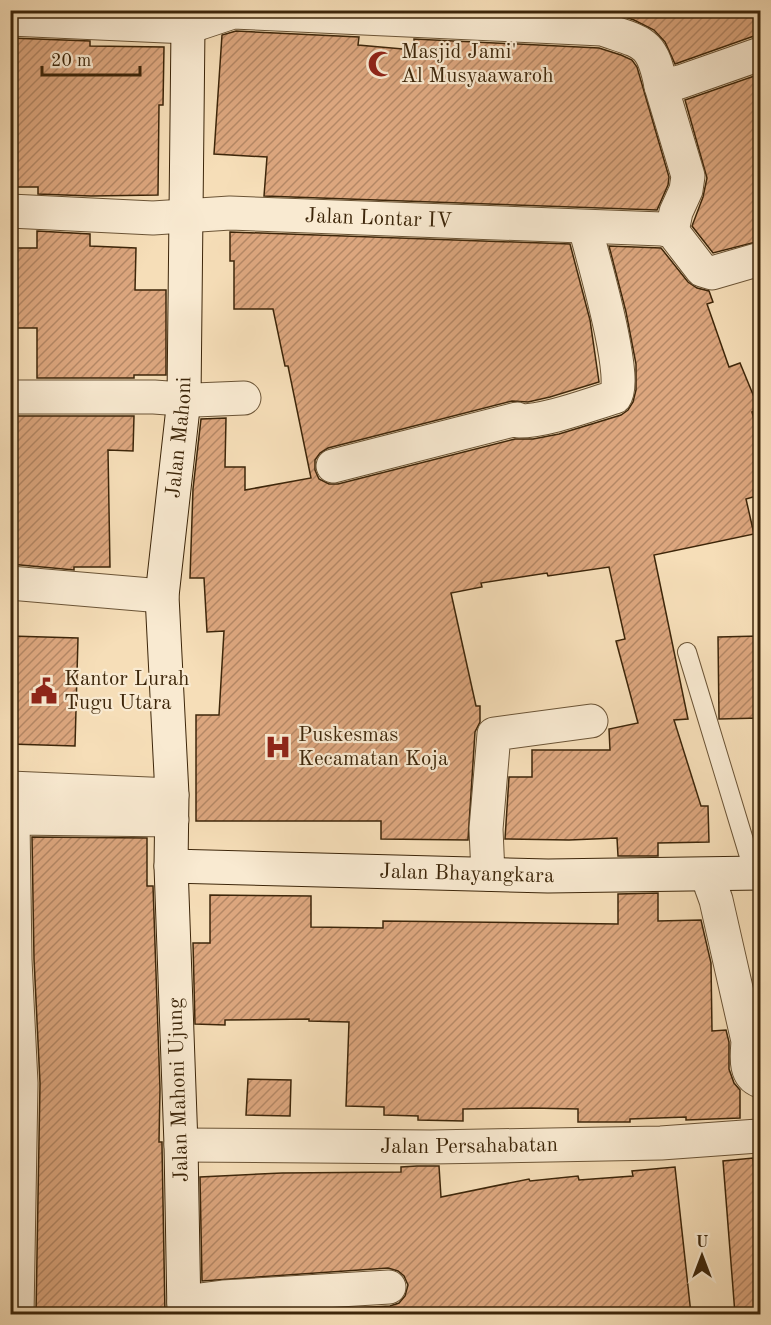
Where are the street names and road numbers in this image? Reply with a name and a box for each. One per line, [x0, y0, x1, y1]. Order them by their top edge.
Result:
street label: Jalan Lontar IV [304, 205, 453, 232]
street label: Jalan Mahoni [163, 377, 195, 499]
street label: Jalan Bhayangkara [379, 861, 554, 887]
street label: Jalan Mahoni Ujung [165, 997, 193, 1183]
street label: Jalan Persahabatan [380, 1134, 558, 1158]

